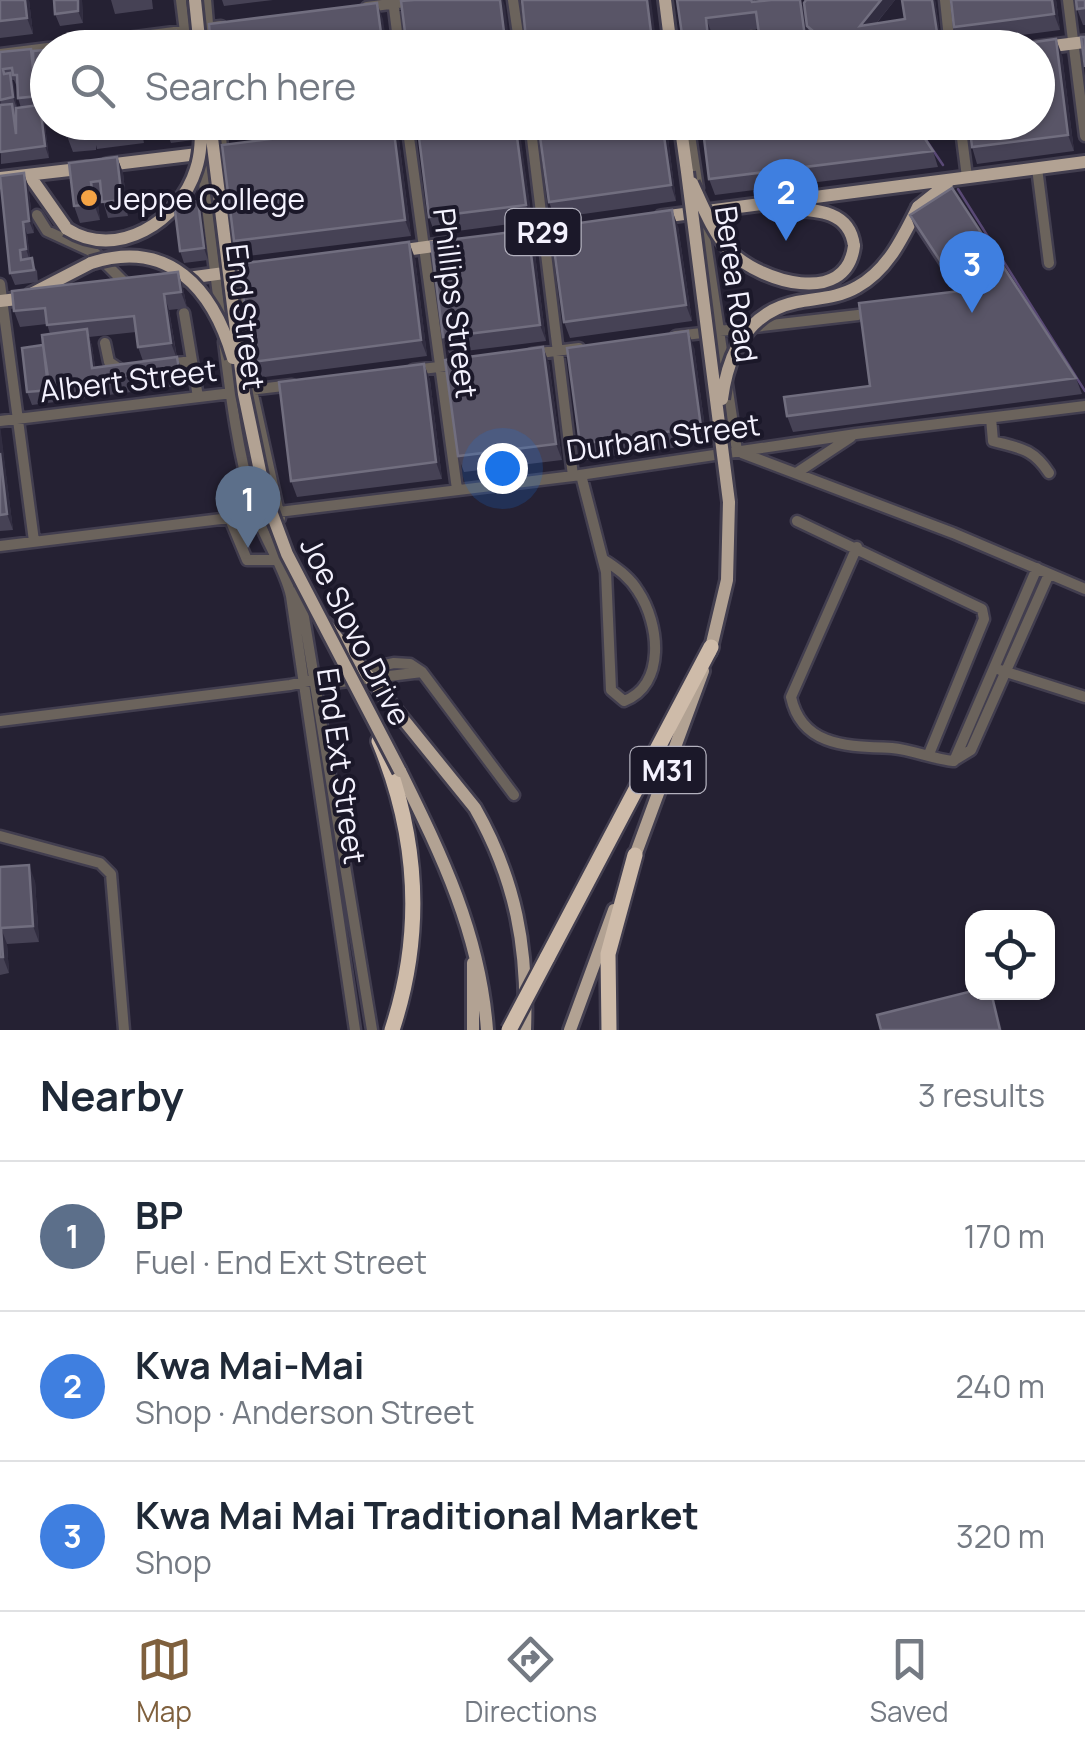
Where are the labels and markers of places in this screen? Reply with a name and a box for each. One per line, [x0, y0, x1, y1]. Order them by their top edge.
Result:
pin: 2 [754, 158, 818, 241]
place label: Jeppe College [109, 178, 305, 219]
marker: Jeppe College [78, 187, 100, 209]
pin: 3 [940, 230, 1004, 313]
pin: 1 [216, 466, 280, 548]

